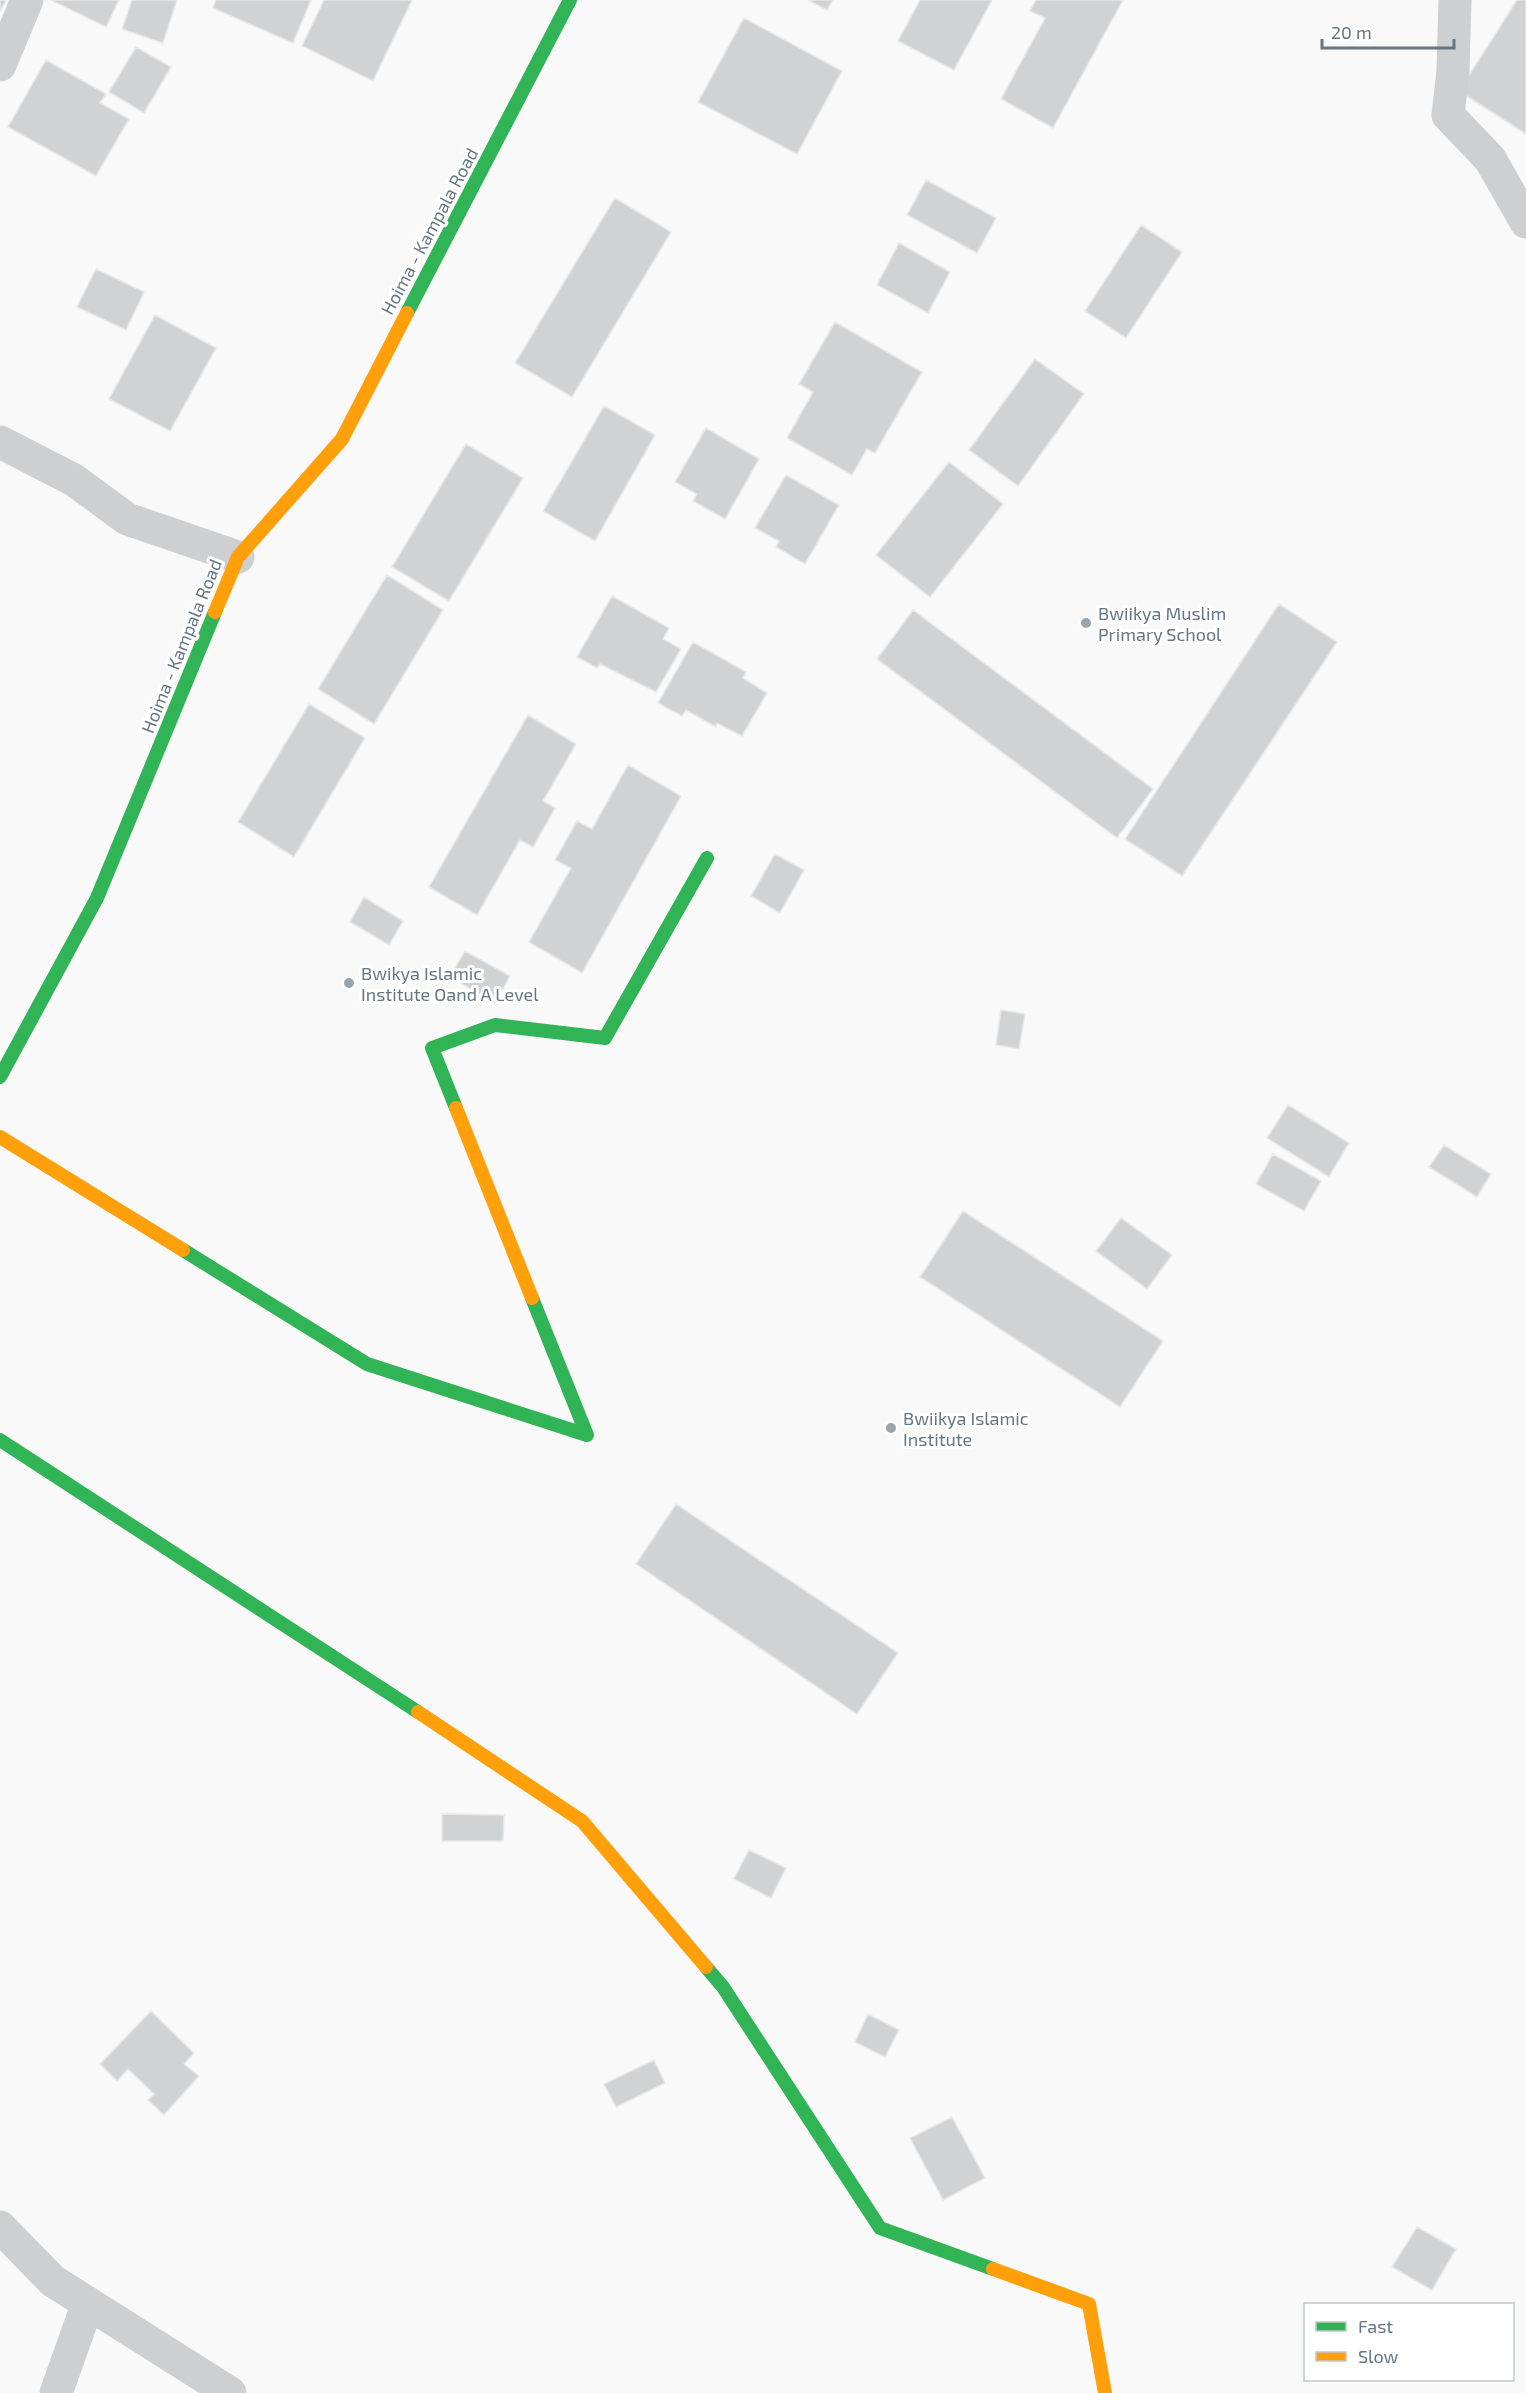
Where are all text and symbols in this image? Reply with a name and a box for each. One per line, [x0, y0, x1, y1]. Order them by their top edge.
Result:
scale bar [1322, 12, 1454, 50]
text: 20 m [1331, 21, 1372, 43]
street label: Hoima - Kampala Road [376, 144, 482, 318]
street label: Hoima - Kampala Road [136, 556, 226, 736]
place label: Bwiikya Muslim Primary School [1098, 602, 1226, 645]
marker: Bwiikya Muslim Primary School [1079, 616, 1093, 630]
place label: Bwikya Islamic Institute Oand A Level [361, 962, 539, 1005]
marker: Bwikya Islamic Institute Oand A Level [342, 976, 356, 990]
place label: Bwiikya Islamic Institute [903, 1407, 1029, 1450]
marker: Bwiikya Islamic Institute [884, 1421, 898, 1435]
legend [1304, 2303, 1514, 2381]
text: Fast [1358, 2315, 1393, 2337]
text: Slow [1358, 2345, 1399, 2367]

